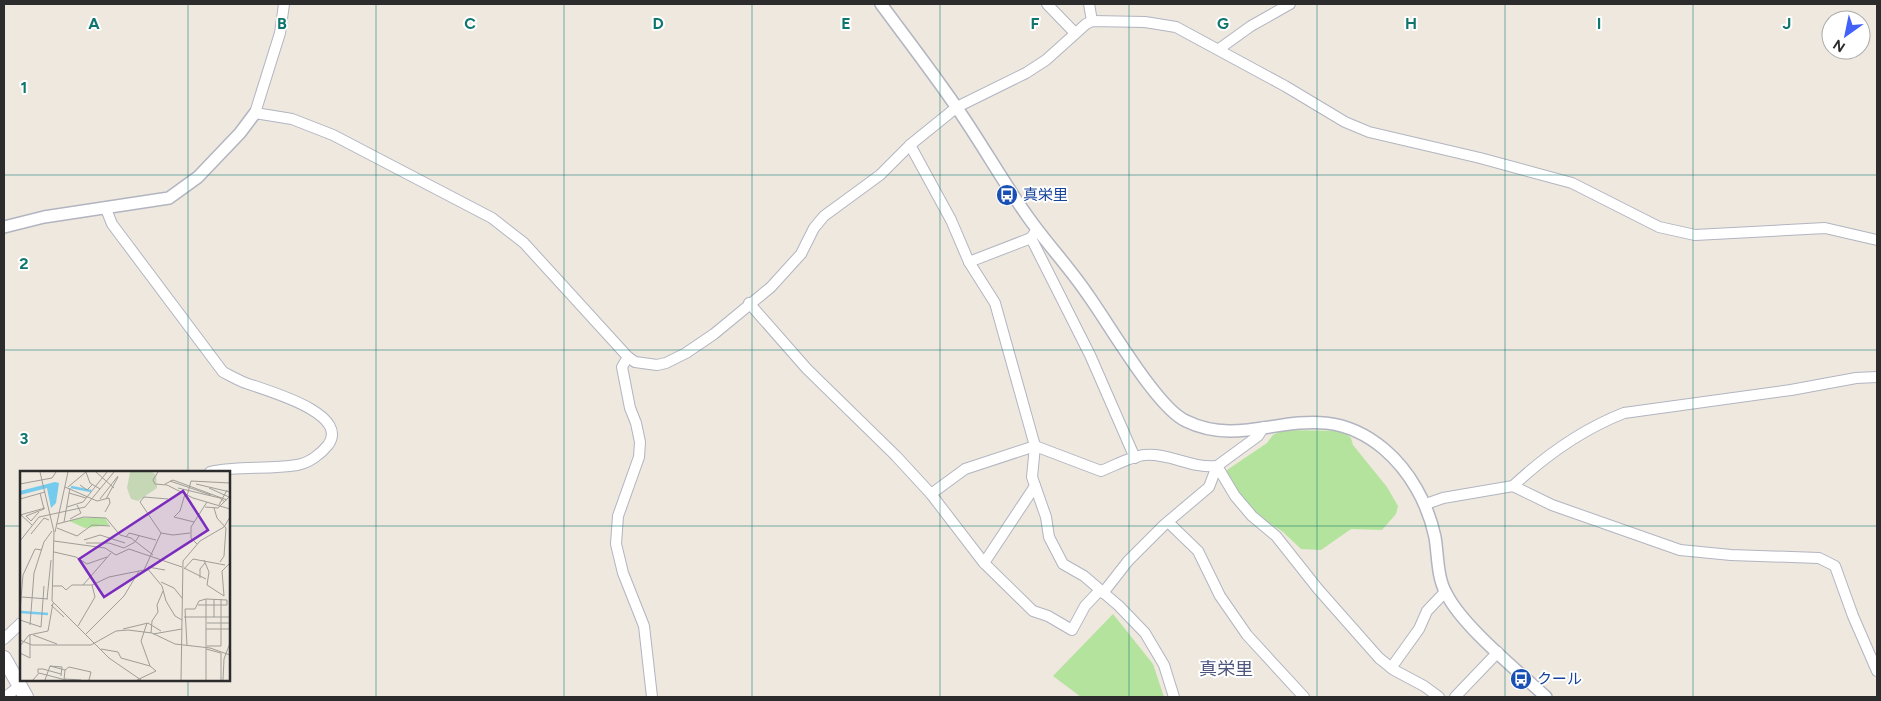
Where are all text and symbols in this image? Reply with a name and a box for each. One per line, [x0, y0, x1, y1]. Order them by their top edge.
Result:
north arrow [1821, 10, 1871, 60]
text: A [88, 14, 100, 33]
text: B [277, 14, 287, 33]
text: C [464, 14, 476, 33]
text: D [652, 14, 664, 33]
text: E [841, 14, 851, 33]
text: F [1031, 14, 1040, 33]
text: G [1217, 14, 1229, 33]
text: H [1405, 14, 1417, 33]
text: I [1597, 14, 1601, 33]
text: J [1783, 14, 1791, 33]
text: N [1830, 35, 1848, 56]
text: 1 [21, 78, 27, 97]
bus stop icon: 真栄里 [995, 183, 1019, 207]
place label: 真栄里 [1023, 186, 1068, 204]
text: 2 [19, 254, 29, 273]
text: 3 [20, 429, 29, 448]
inset map [20, 471, 230, 681]
district label: 真栄里 [1199, 658, 1253, 680]
bus stop icon: クール [1509, 667, 1533, 691]
place label: クール [1537, 670, 1582, 688]

